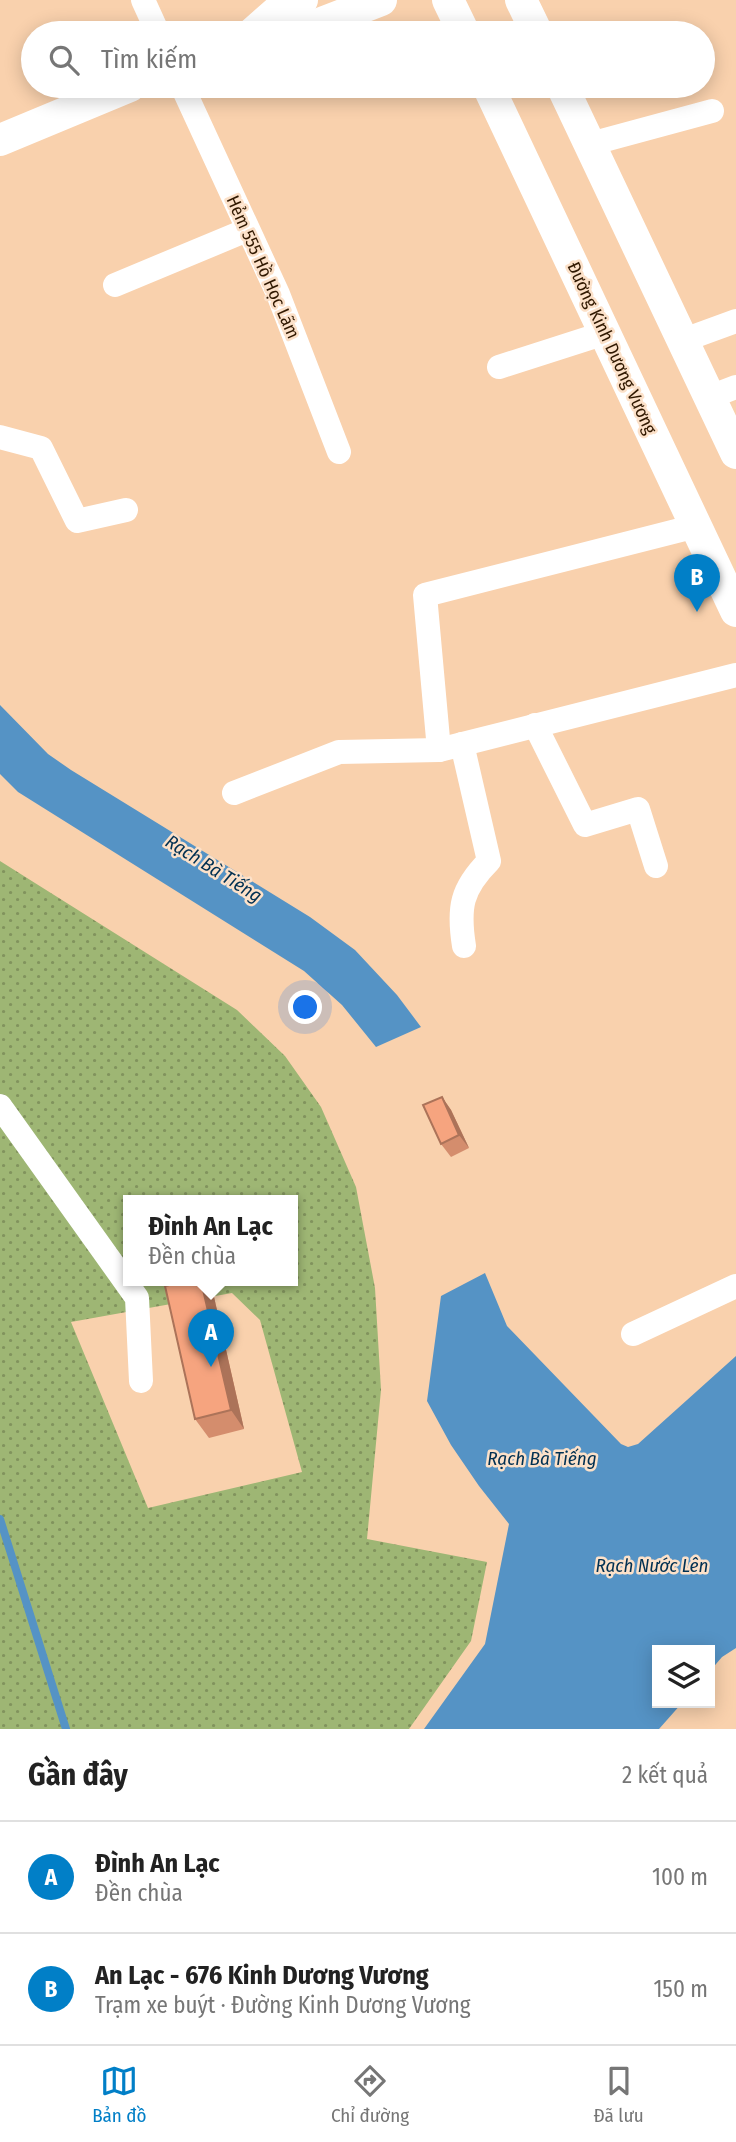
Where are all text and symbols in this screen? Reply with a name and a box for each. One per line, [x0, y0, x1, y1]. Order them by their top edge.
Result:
search box [21, 21, 715, 98]
icon: search [45, 41, 83, 79]
text: Tìm kiếm [101, 44, 197, 75]
street label: Hẻm 555 Hồ Học Lãm [222, 192, 304, 342]
street label: Đường Kinh Dương Vương [562, 258, 662, 438]
pin: B [674, 554, 720, 612]
water label: Rạch Bà Tiếng [161, 830, 266, 907]
your location [288, 990, 322, 1024]
popup [123, 1195, 298, 1286]
text: Đình An Lạc [148, 1211, 273, 1242]
text: Đền chùa [148, 1242, 236, 1270]
pin: A [188, 1309, 234, 1367]
water label: Rạch Bà Tiếng [487, 1447, 597, 1470]
water label: Rạch Nước Lên [595, 1554, 709, 1577]
map controls [652, 1645, 715, 1708]
button: layers [652, 1645, 715, 1708]
text: Gần đây [28, 1757, 128, 1793]
text: 2 kết quả [622, 1761, 708, 1789]
text: Đình An Lạc [95, 1848, 220, 1879]
text: A [45, 1863, 57, 1891]
text: 100 m [652, 1863, 708, 1891]
text: Đền chùa [95, 1879, 183, 1907]
text: An Lạc - 676 Kinh Dương Vương [95, 1960, 429, 1991]
text: B [45, 1975, 57, 2003]
text: 150 m [653, 1975, 708, 2003]
text: Trạm xe buýt · Đường Kinh Dương Vương [95, 1991, 471, 2019]
tab: Bản đồ [92, 2062, 147, 2127]
tab: Chỉ đường [331, 2062, 409, 2127]
tab: Đã lưu [594, 2062, 644, 2127]

